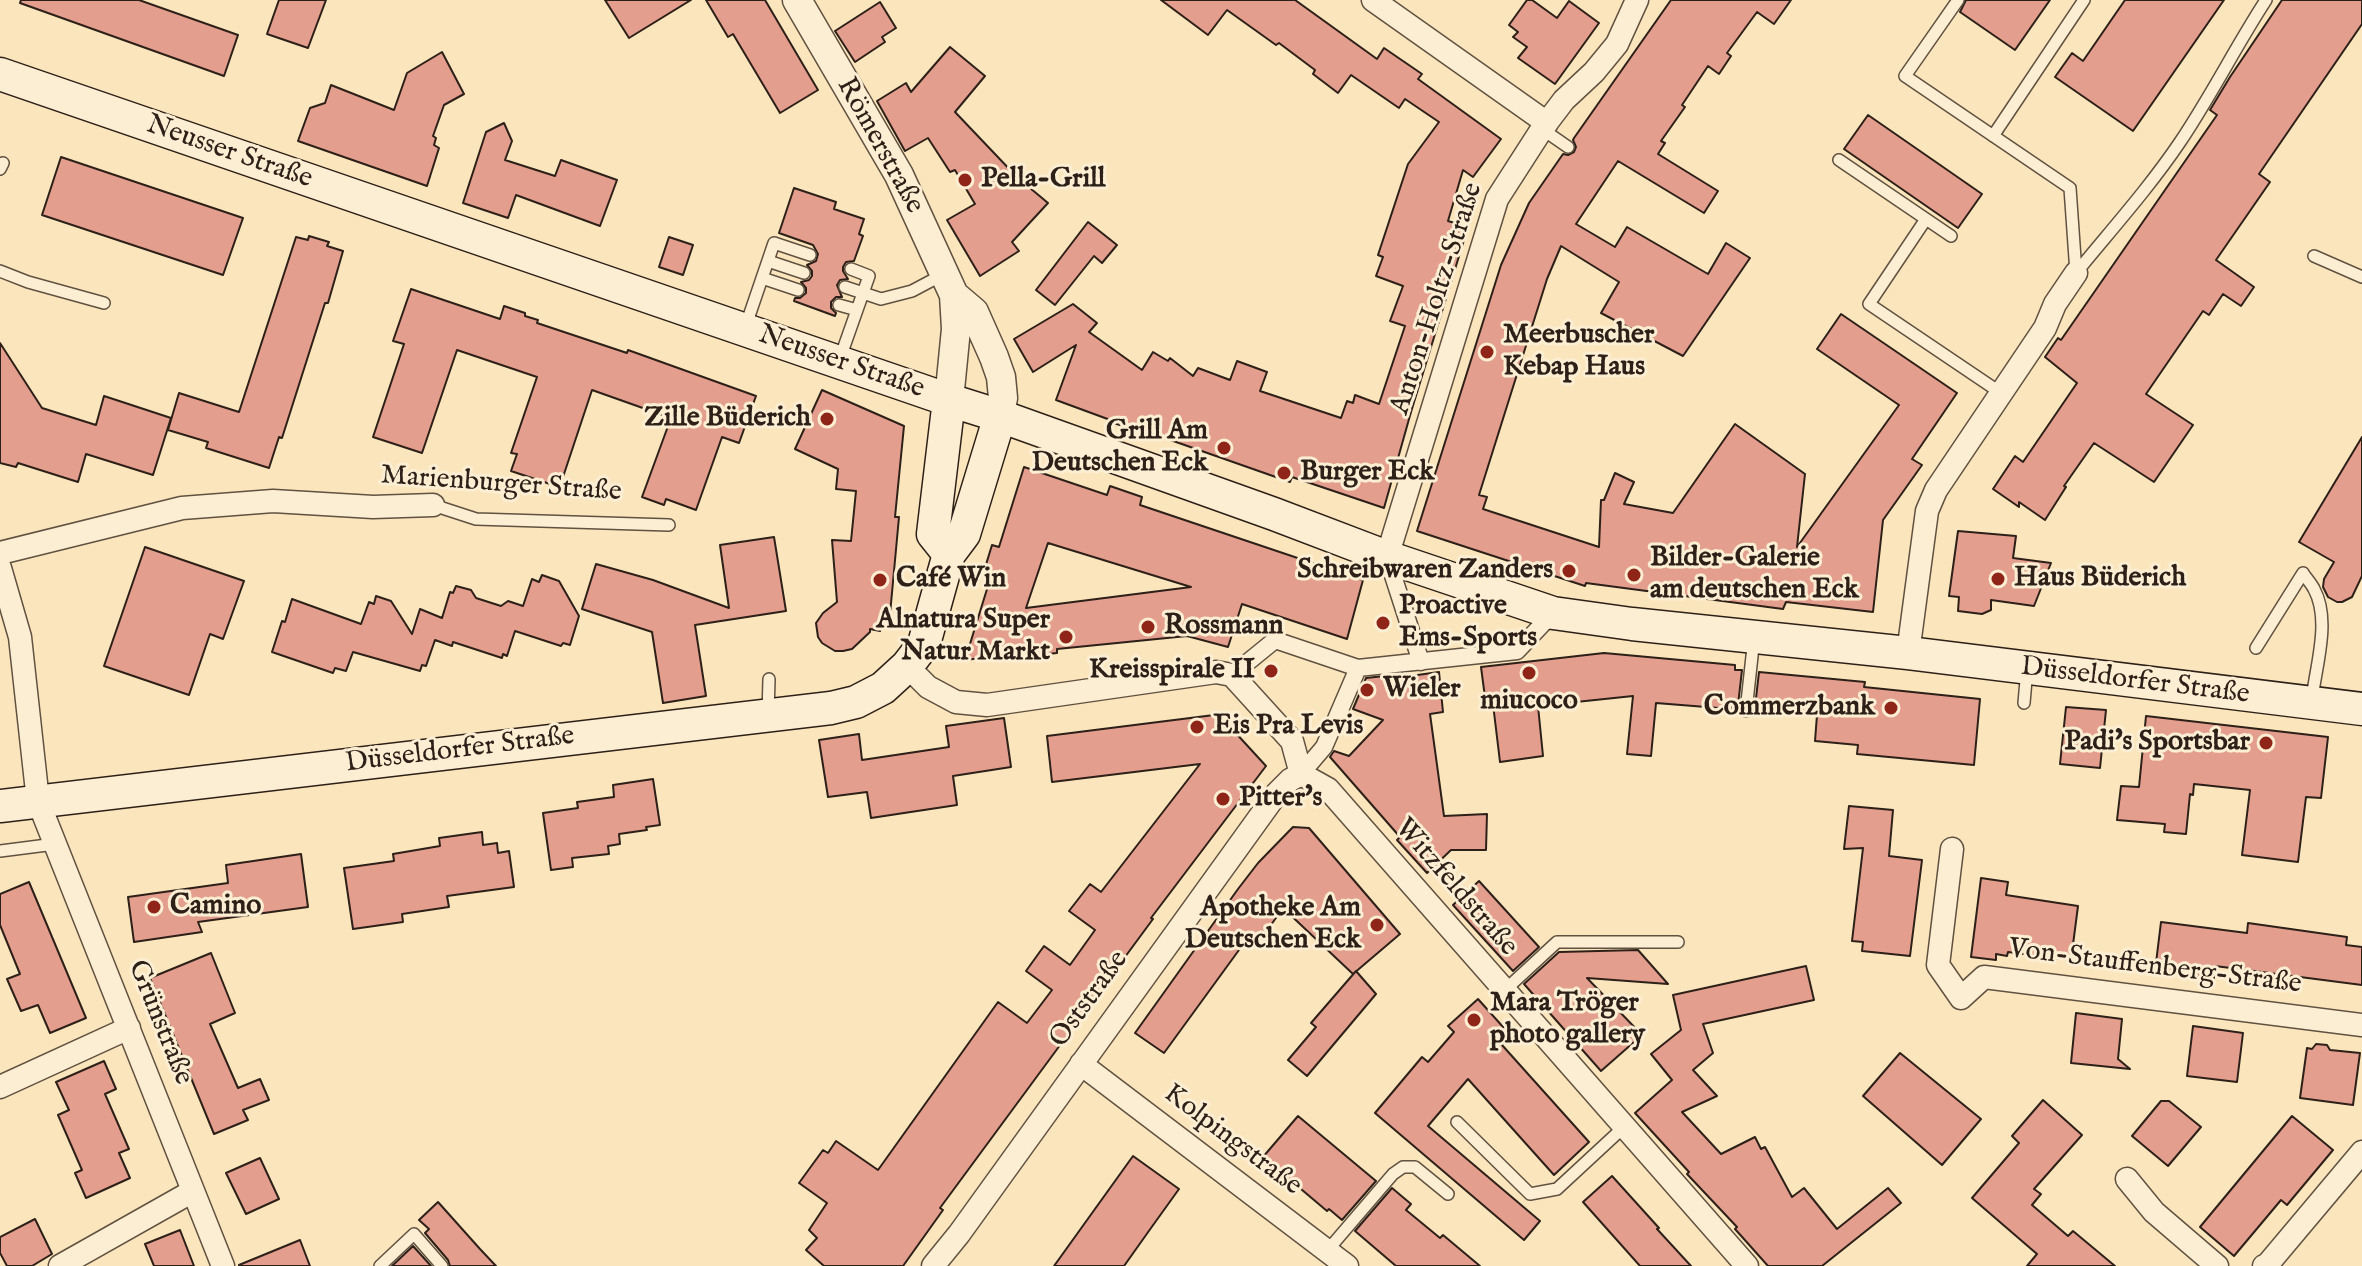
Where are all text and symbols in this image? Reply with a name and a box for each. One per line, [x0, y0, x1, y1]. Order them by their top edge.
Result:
street label: Römerstraße [828, 72, 930, 220]
street label: Neusser Straße [142, 109, 316, 197]
place label: Pella-Grill [981, 163, 1105, 197]
marker: Pella-Grill [956, 171, 974, 189]
street label: Anton-Holtz-Straße [1385, 179, 1491, 419]
street label: Neusser Straße [754, 319, 928, 407]
place label: Meerbuscher Kebap Haus [1503, 319, 1654, 385]
marker: Meerbuscher Kebap Haus [1478, 343, 1496, 361]
place label: Zille Büderich [644, 402, 811, 436]
marker: Zille Büderich [818, 410, 836, 428]
place label: Grill Am Deutschen Eck [1032, 415, 1208, 481]
marker: Grill Am Deutschen Eck [1215, 439, 1233, 457]
place label: Burger Eck [1300, 456, 1434, 490]
street label: Marienburger Straße [379, 460, 623, 510]
marker: Burger Eck [1275, 464, 1293, 482]
place label: Bilder-Galerie am deutschen Eck [1650, 542, 1859, 608]
place label: Schreibwaren Zanders [1297, 554, 1553, 588]
marker: Schreibwaren Zanders [1560, 562, 1578, 580]
place label: Haus Büderich [2014, 562, 2186, 596]
place label: Café Win [896, 563, 1006, 597]
marker: Bilder-Galerie am deutschen Eck [1625, 566, 1643, 584]
marker: Haus Büderich [1989, 570, 2007, 588]
marker: Café Win [871, 571, 889, 589]
place label: Proactive Ems-Sports [1399, 590, 1537, 656]
place label: Alnatura Super Natur Markt [877, 604, 1050, 670]
place label: Rossmann [1164, 610, 1284, 644]
marker: Proactive Ems-Sports [1374, 614, 1392, 632]
marker: Rossmann [1139, 618, 1157, 636]
marker: Alnatura Super Natur Markt [1057, 628, 1075, 646]
street label: Düsseldorfer Straße [2019, 651, 2251, 713]
place label: Kreisspirale II [1089, 654, 1255, 688]
marker: Kreisspirale II [1262, 662, 1280, 680]
marker: miucoco [1520, 664, 1538, 682]
place label: Wieler [1383, 673, 1461, 707]
marker: Wieler [1358, 681, 1376, 699]
place label: miucoco [1480, 685, 1578, 719]
place label: Commerzbank [1704, 691, 1875, 725]
marker: Commerzbank [1882, 699, 1900, 717]
place label: Eis Pra Levis [1213, 710, 1363, 744]
marker: Eis Pra Levis [1188, 718, 1206, 736]
street label: Düsseldorfer Straße [344, 720, 576, 782]
place label: Padi's Sportsbar [2064, 726, 2250, 760]
marker: Padi's Sportsbar [2257, 734, 2275, 752]
place label: Pitter's [1239, 782, 1322, 816]
marker: Pitter's [1214, 790, 1232, 808]
street label: Witzfeldstraße [1386, 812, 1524, 964]
place label: Camino [170, 890, 261, 924]
place label: Apotheke Am Deutschen Eck [1185, 892, 1361, 958]
marker: Camino [145, 898, 163, 916]
marker: Apotheke Am Deutschen Eck [1368, 916, 1386, 934]
street label: Von-Stauffenberg-Straße [2007, 933, 2303, 1003]
street label: Oststraße [1044, 945, 1136, 1055]
street label: Grünstraße [119, 956, 199, 1090]
place label: Mara Tröger photo gallery [1490, 987, 1645, 1053]
marker: Mara Tröger photo gallery [1465, 1011, 1483, 1029]
street label: Kolpingstraße [1156, 1078, 1308, 1204]

